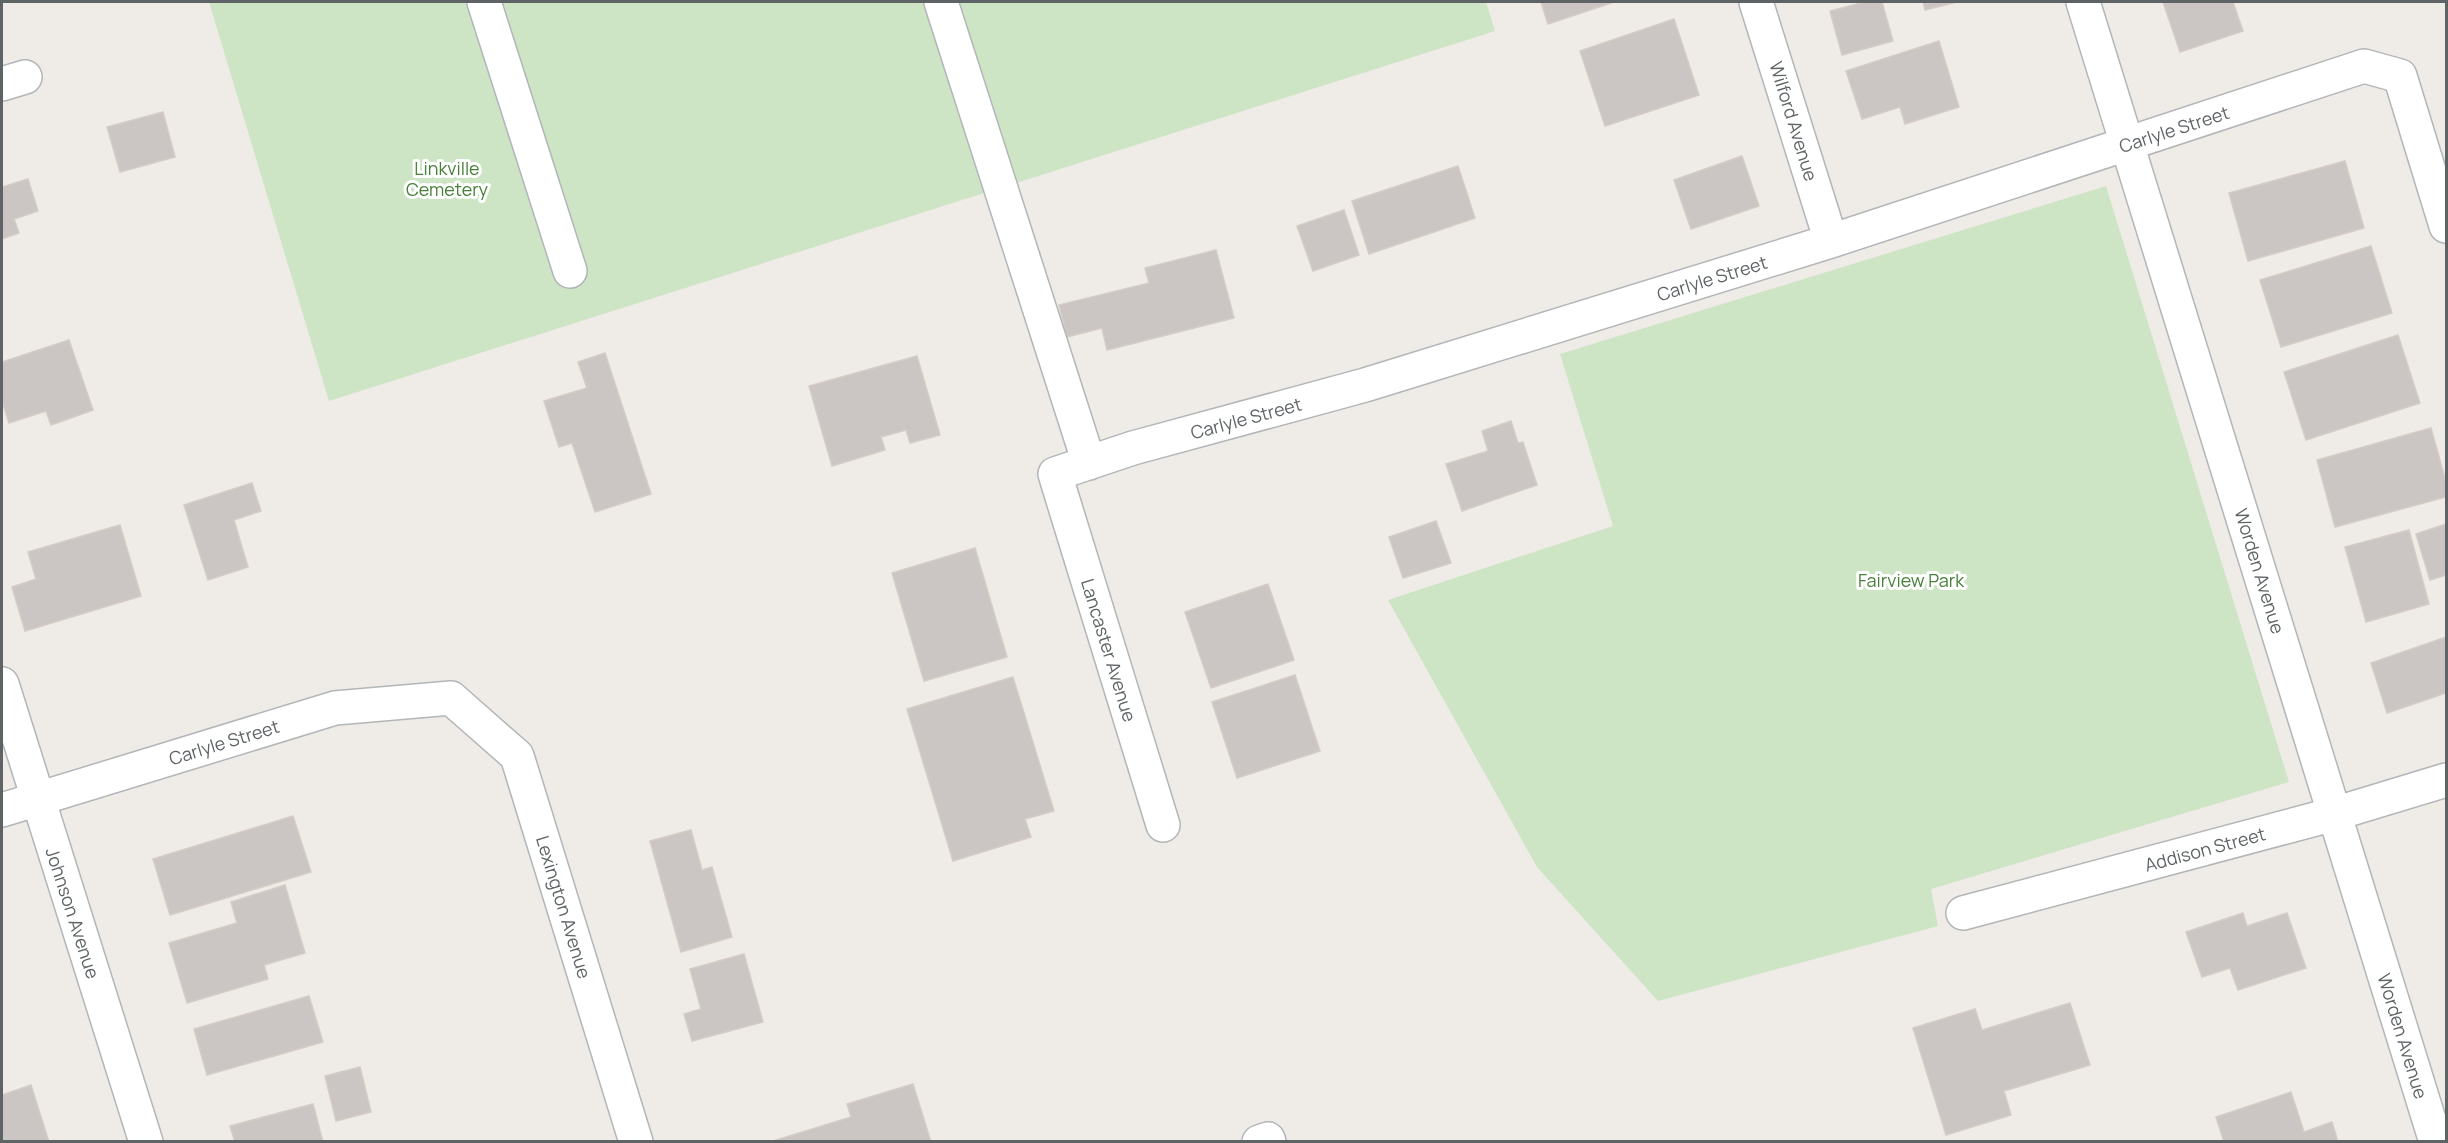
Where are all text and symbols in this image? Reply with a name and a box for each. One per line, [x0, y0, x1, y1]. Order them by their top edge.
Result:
street label: Wilford Avenue [1764, 58, 1824, 184]
street label: Carlyle Street [2116, 100, 2232, 158]
park label: Linkville Cemetery [406, 156, 489, 201]
street label: Carlyle Street [1654, 250, 1770, 306]
street label: Carlyle Street [1188, 392, 1304, 444]
street label: Worden Avenue [2230, 506, 2290, 636]
park label: Fairview Park [1858, 568, 1965, 592]
street label: Lancaster Avenue [1076, 576, 1142, 724]
street label: Carlyle Street [166, 714, 282, 770]
street label: Addison Street [2142, 821, 2268, 877]
street label: Lexington Avenue [531, 833, 597, 981]
street label: Johnson Avenue [41, 844, 105, 982]
street label: Worden Avenue [2373, 971, 2433, 1101]

